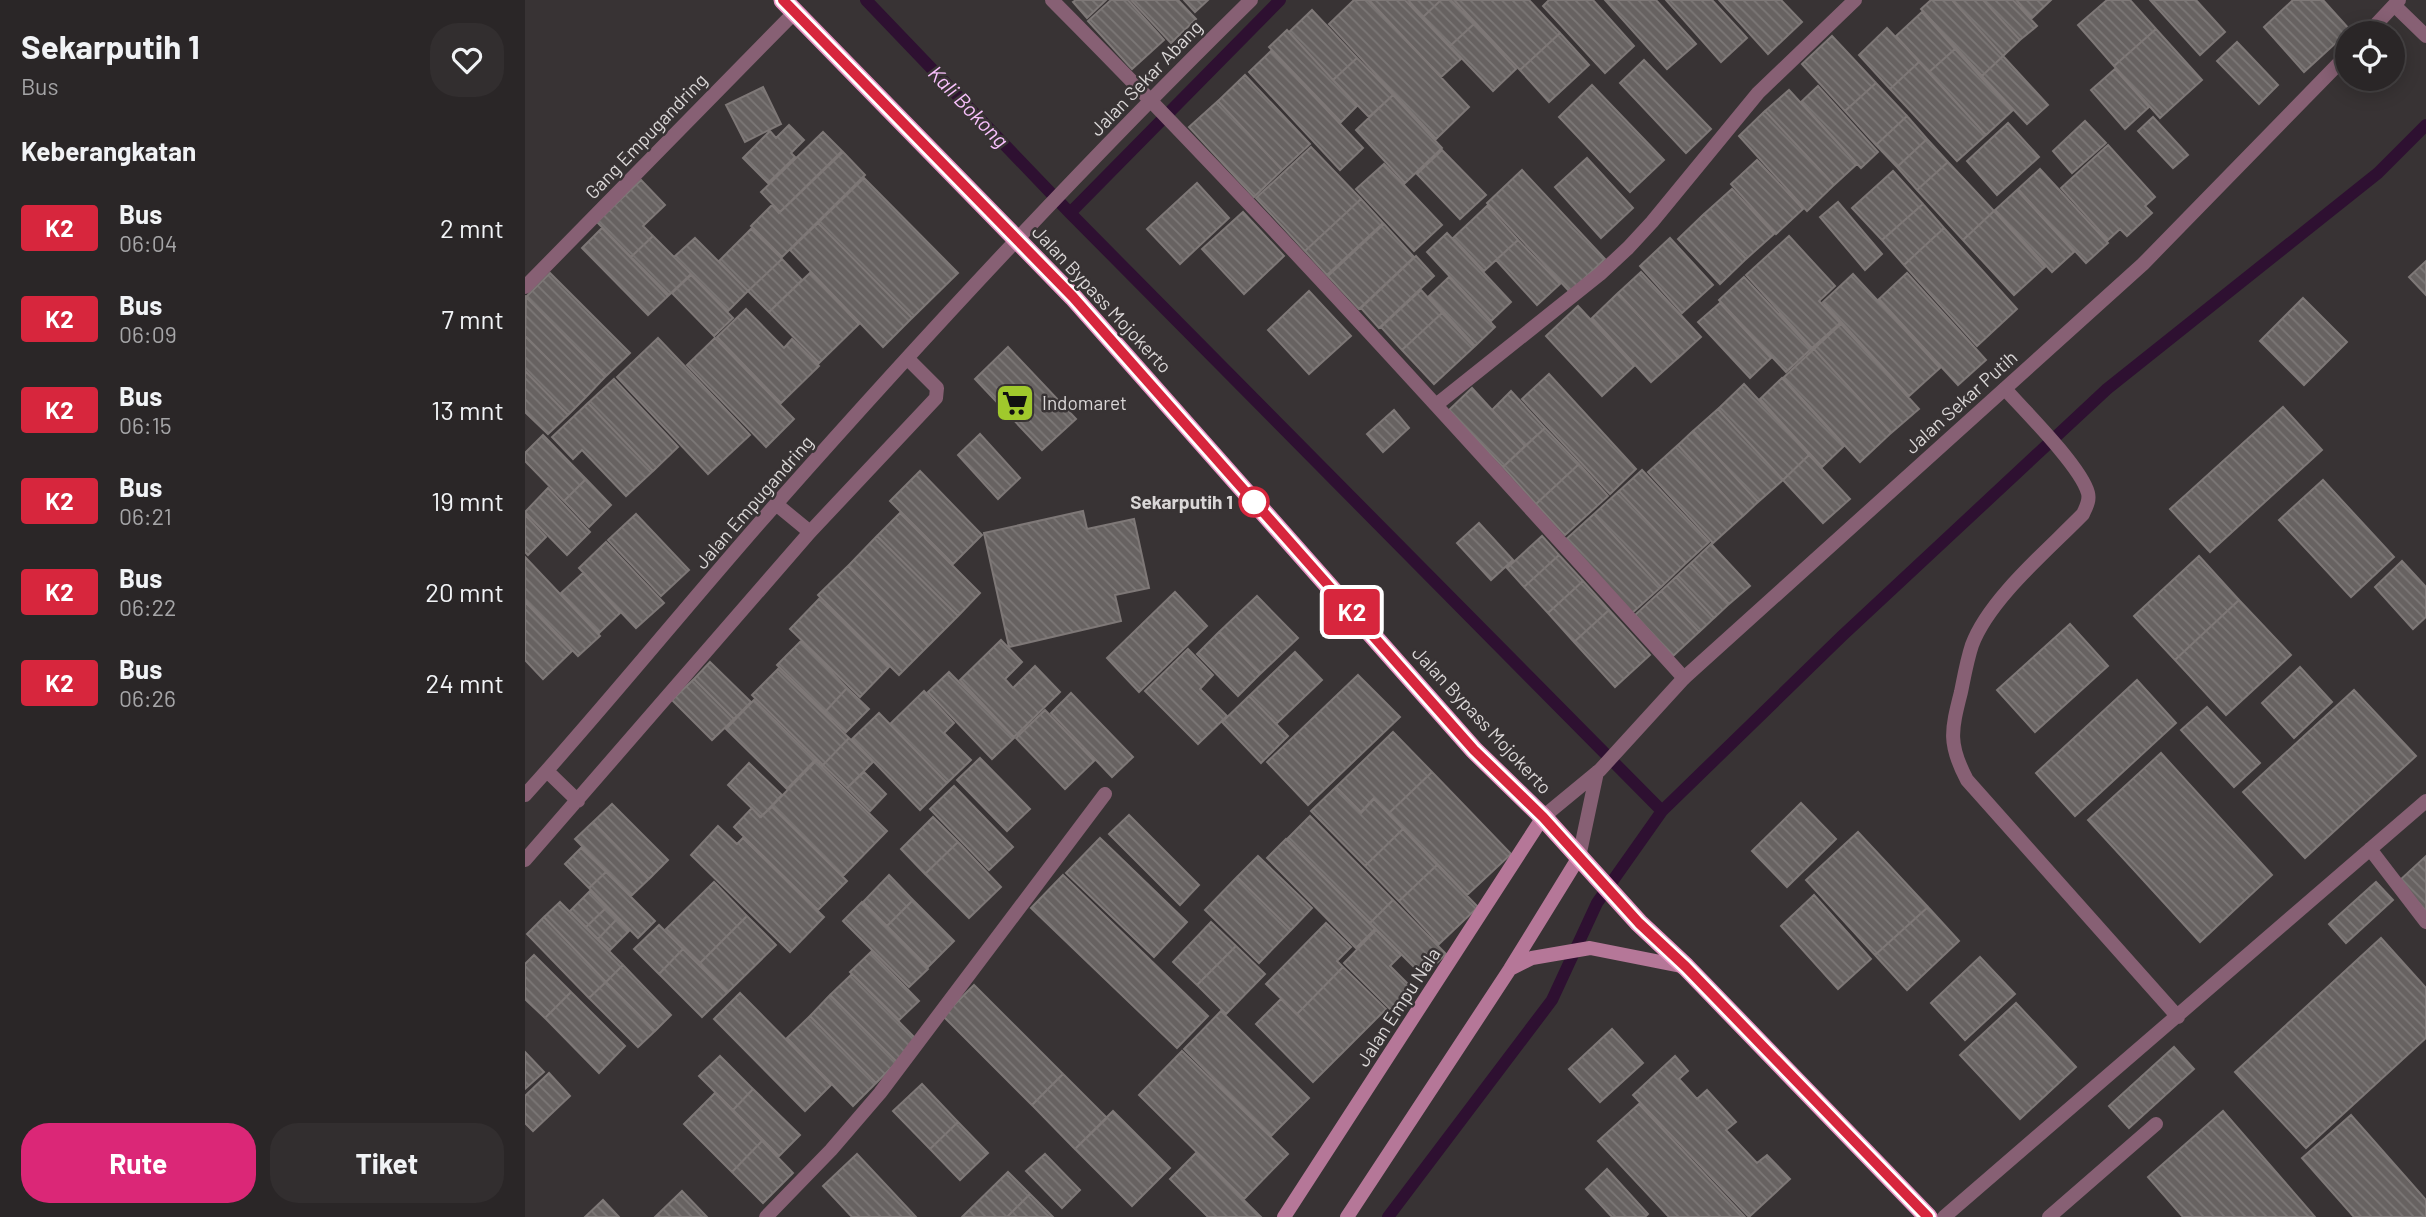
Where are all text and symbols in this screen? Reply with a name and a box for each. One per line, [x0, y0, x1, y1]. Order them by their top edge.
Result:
street label: Jalan Sekar Abang [1085, 15, 1207, 140]
map controls [2335, 21, 2405, 91]
button: locate [2335, 21, 2405, 91]
button: heart [430, 23, 504, 97]
text: Sekarputih 1 [21, 26, 200, 66]
water label: Kali Bokong [924, 60, 1014, 152]
street label: Gang Empugandring [580, 68, 712, 203]
text: Bus [21, 72, 59, 100]
text: Keberangkatan [21, 135, 196, 166]
text: Bus [119, 198, 162, 229]
text: 2 mnt [440, 212, 504, 243]
text: K2 [45, 213, 74, 242]
street label: Jalan Bypass Mojokerto [1028, 220, 1177, 377]
text: 06:04 [119, 229, 177, 257]
text: Bus [119, 289, 162, 320]
text: 7 mnt [442, 303, 504, 334]
text: K2 [45, 304, 74, 333]
text: 06:09 [119, 320, 177, 348]
street label: Jalan Sekar Putih [1900, 345, 2022, 458]
text: Bus [119, 380, 162, 411]
supermarket icon: Indomaret [994, 382, 1036, 424]
place label: Indomaret [1042, 391, 1127, 414]
text: 13 mnt [431, 394, 504, 425]
text: K2 [45, 395, 74, 424]
text: 06:15 [119, 411, 172, 439]
street label: Jalan Empugandring [689, 430, 818, 573]
text: Bus [119, 471, 162, 502]
text: 19 mnt [431, 485, 504, 516]
text: K2 [45, 486, 74, 515]
marker: Sekarputih 1 [1239, 487, 1269, 517]
place label: Sekarputih 1 [1130, 490, 1233, 513]
text: 06:21 [119, 502, 172, 530]
text: Bus [119, 562, 162, 593]
text: 20 mnt [425, 576, 504, 607]
text: K2 [45, 577, 74, 606]
line badge: K2 [1321, 589, 1383, 635]
text: 06:22 [119, 593, 176, 621]
text: K2 [1338, 597, 1366, 626]
street label: Jalan Bypass Mojokerto [1408, 641, 1557, 798]
text: Bus [119, 653, 162, 684]
text: 24 mnt [426, 667, 504, 698]
text: K2 [45, 668, 74, 697]
text: 06:26 [119, 684, 176, 712]
street label: Jalan Empu Nala [1351, 943, 1445, 1070]
button: Rute [21, 1123, 256, 1203]
button: Tiket [270, 1123, 504, 1203]

